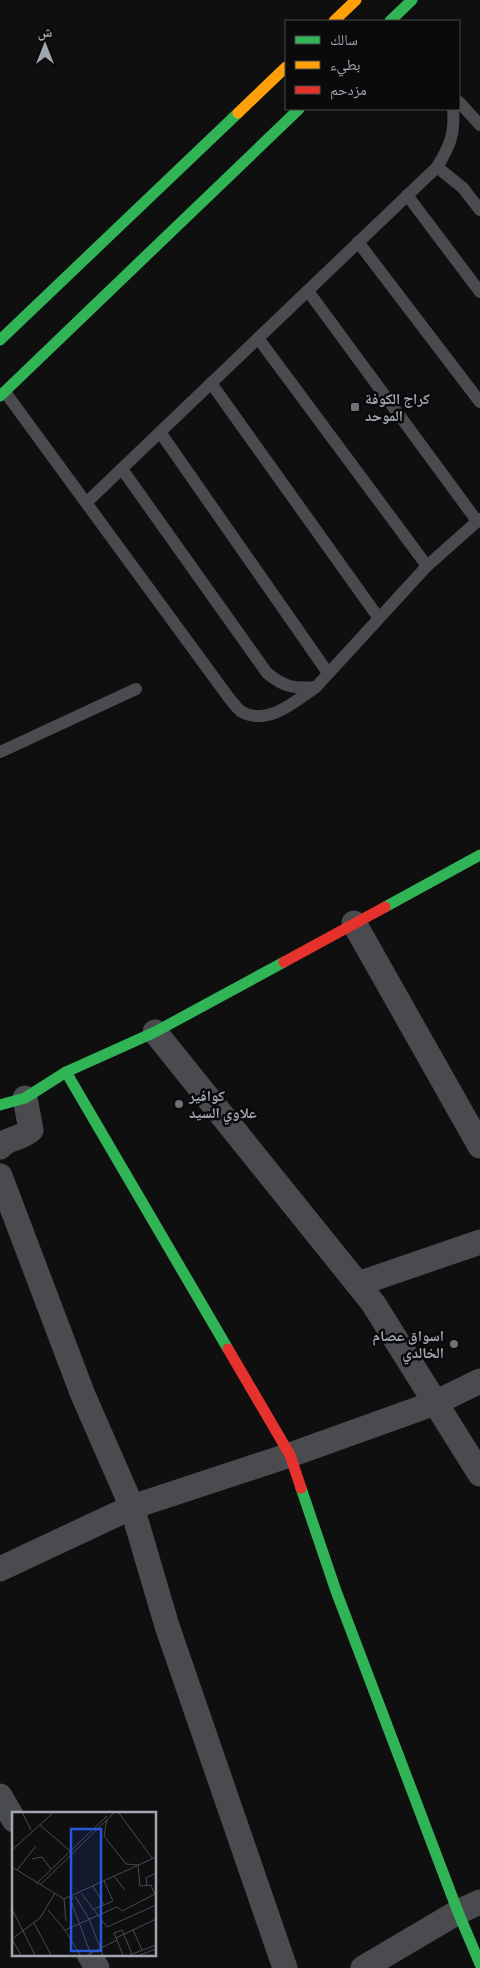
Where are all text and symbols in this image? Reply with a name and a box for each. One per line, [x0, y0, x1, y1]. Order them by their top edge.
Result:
north arrow [20, 20, 70, 70]
legend [285, 20, 460, 110]
text: ش [38, 23, 53, 41]
text: سالك [330, 30, 358, 48]
text: بطيء [330, 55, 360, 77]
text: مزدحم [330, 80, 367, 100]
place label: كراج الكوفة الموحد [365, 389, 430, 424]
marker: كراج الكوفة الموحد [349, 401, 361, 413]
place label: كوافير علاوي السيد [188, 1086, 257, 1125]
marker: كوافير علاوي السيد [173, 1098, 185, 1110]
place label: اسواق عصام الخالدي [373, 1326, 444, 1365]
marker: اسواق عصام الخالدي [448, 1338, 460, 1350]
inset map [12, 1812, 156, 1956]

